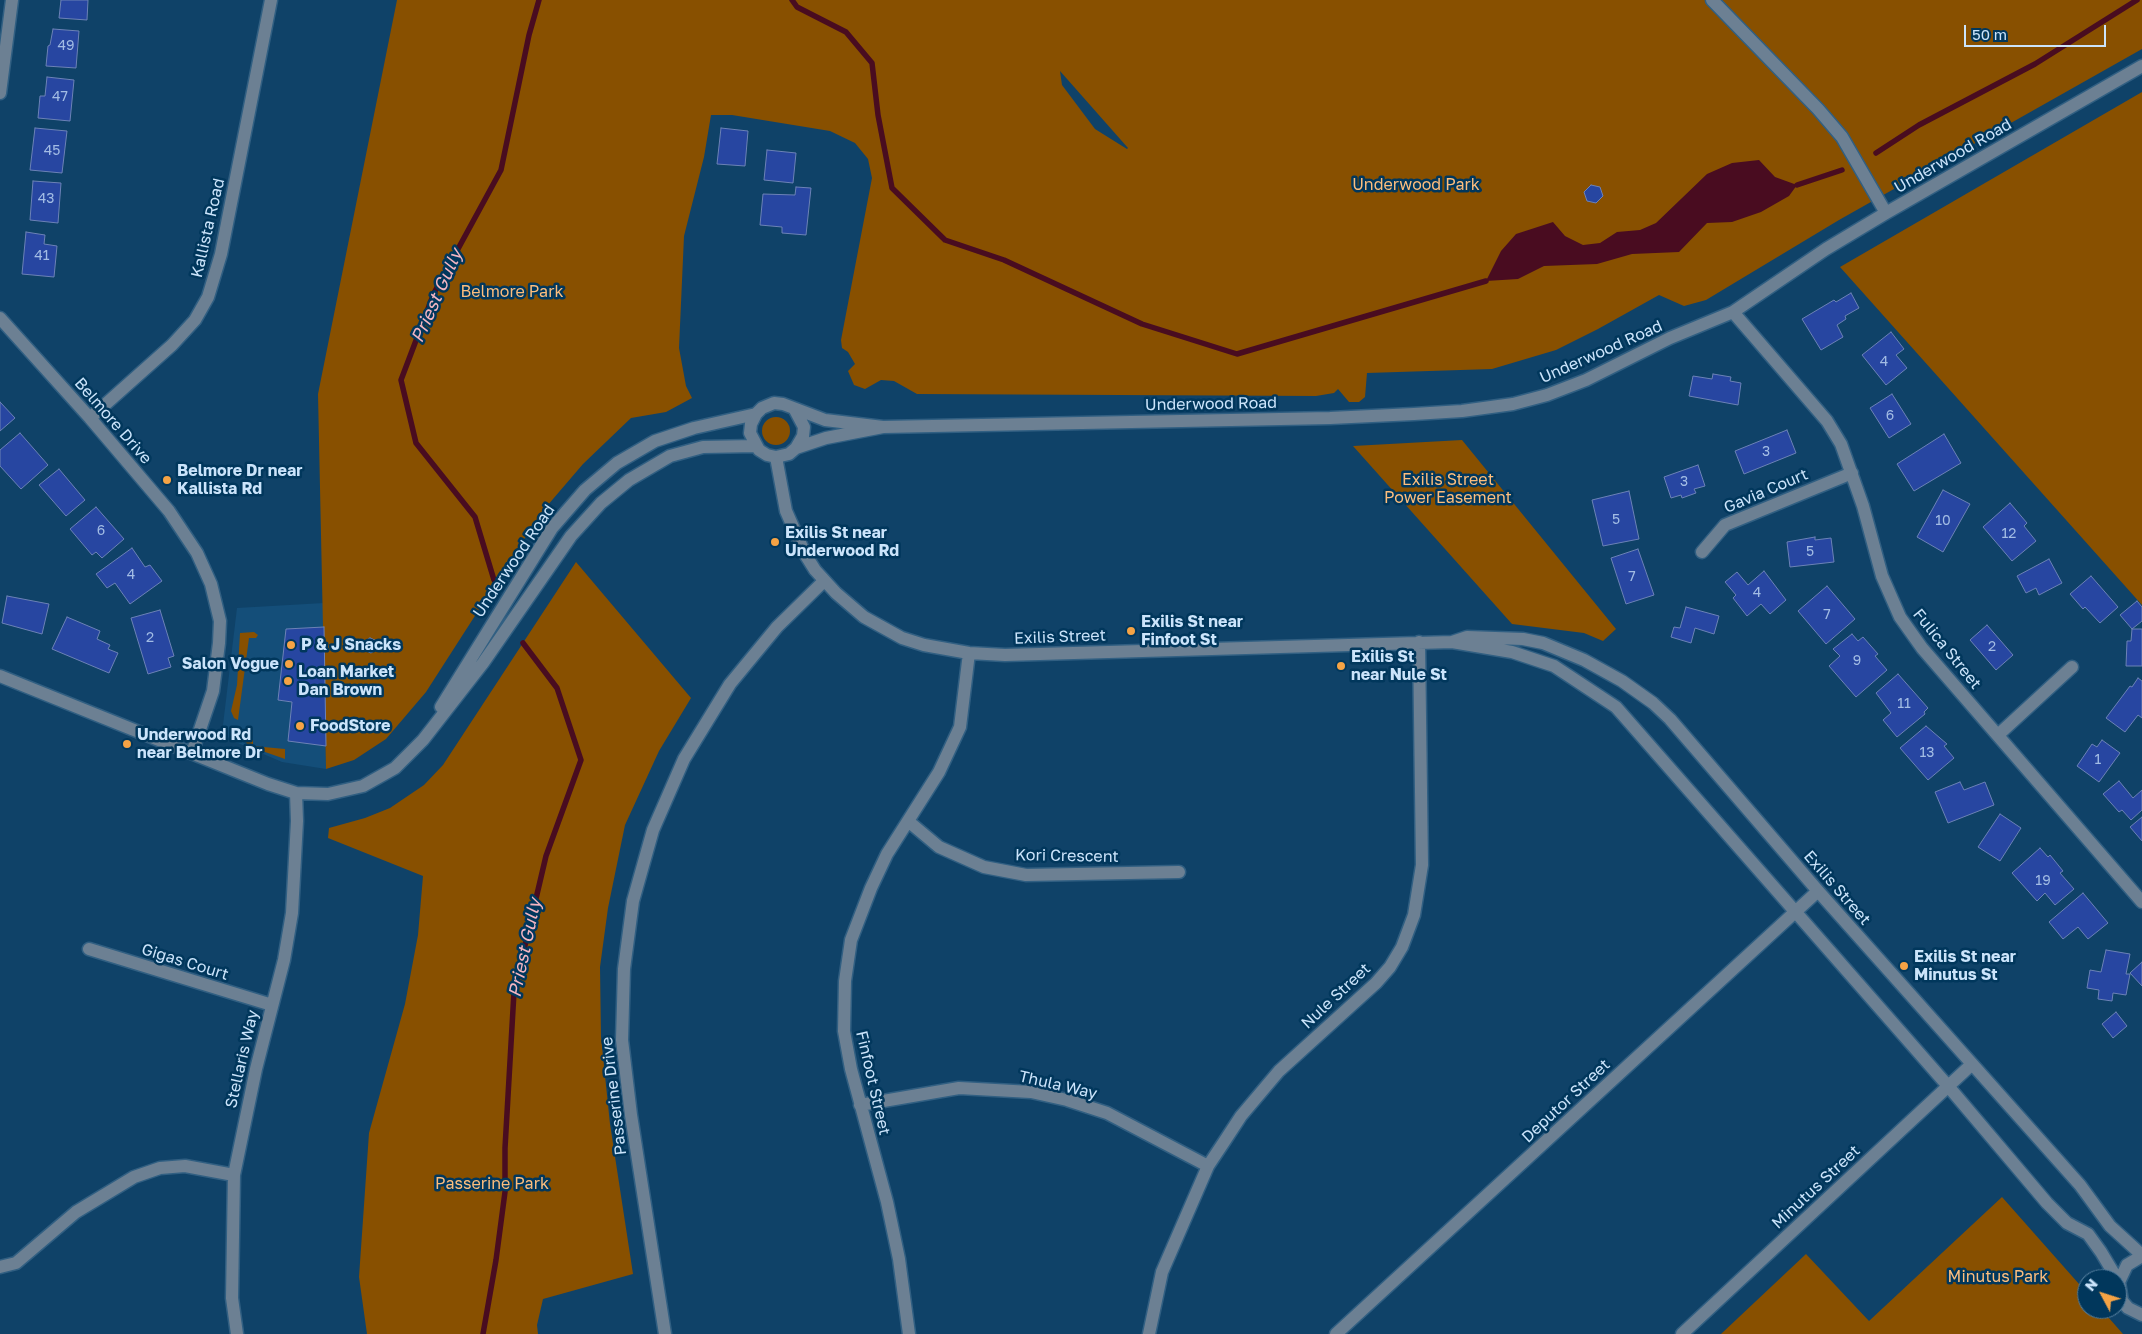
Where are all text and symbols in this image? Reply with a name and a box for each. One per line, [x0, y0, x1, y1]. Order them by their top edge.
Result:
scale bar [1967, 15, 2110, 47]
text: 50 m [1972, 25, 2007, 43]
house number: 49 [57, 38, 75, 54]
house number: 47 [52, 89, 68, 105]
street label: Underwood Road [1891, 115, 2015, 197]
house number: 45 [44, 143, 60, 159]
park label: Underwood Park [1352, 175, 1480, 195]
street label: Kallista Road [187, 176, 229, 280]
house number: 43 [38, 191, 54, 207]
water label: Priest Gully [407, 246, 467, 346]
house number: 41 [34, 248, 50, 264]
park label: Belmore Park [461, 282, 563, 302]
street label: Underwood Road [1537, 316, 1665, 388]
house number: 4 [1880, 354, 1888, 370]
street label: Belmore Drive [70, 374, 156, 468]
street label: Underwood Road [1145, 393, 1277, 415]
house number: 6 [1886, 408, 1894, 424]
house number: 3 [1762, 444, 1770, 460]
place label: Belmore Dr near Kallista Rd [177, 461, 302, 499]
street label: Gavia Court [1721, 465, 1811, 517]
park label: Exilis Street Power Easement [1384, 470, 1512, 508]
marker: Belmore Dr near Kallista Rd [161, 474, 173, 486]
house number: 3 [1680, 474, 1688, 490]
street label: Underwood Road [469, 501, 559, 621]
house number: 5 [1612, 512, 1620, 528]
house number: 10 [1935, 513, 1951, 529]
house number: 6 [97, 523, 105, 539]
place label: Exilis St near Underwood Rd [785, 523, 899, 561]
house number: 12 [2002, 526, 2016, 542]
marker: Exilis St near Underwood Rd [769, 536, 781, 548]
house number: 5 [1806, 544, 1814, 560]
house number: 4 [127, 567, 135, 583]
house number: 7 [1628, 569, 1636, 585]
house number: 4 [1753, 585, 1761, 601]
street label: Fulica Street [1909, 605, 1985, 693]
house number: 7 [1823, 607, 1831, 623]
place label: Exilis St near Finfoot St [1141, 612, 1243, 650]
marker: Exilis St near Finfoot St [1125, 625, 1137, 637]
street label: Exilis Street [1014, 626, 1106, 648]
house number: 2 [146, 630, 154, 646]
place label: P & J Snacks [301, 635, 401, 655]
marker: P & J Snacks [285, 639, 297, 651]
house number: 2 [1988, 639, 1996, 655]
place label: Exilis St near Nule St [1351, 647, 1447, 685]
house number: 9 [1853, 653, 1861, 669]
place label: Salon Vogue [182, 654, 279, 674]
marker: Salon Vogue [283, 658, 295, 670]
marker: Exilis St near Nule St [1335, 660, 1347, 672]
place label: Loan Market Dan Brown [298, 662, 394, 700]
marker: Loan Market Dan Brown [282, 675, 294, 687]
house number: 11 [1897, 696, 1911, 712]
place label: FoodStore [310, 716, 390, 736]
marker: FoodStore [294, 720, 306, 732]
place label: Underwood Rd near Belmore Dr [137, 725, 262, 763]
marker: Underwood Rd near Belmore Dr [121, 738, 133, 750]
house number: 13 [1920, 745, 1934, 761]
house number: 1 [2095, 752, 2101, 768]
street label: Kori Crescent [1015, 845, 1119, 867]
street label: Exilis Street [1800, 847, 1874, 929]
house number: 19 [2035, 873, 2051, 889]
water label: Priest Gully [504, 897, 546, 999]
street label: Gigas Court [139, 940, 231, 984]
place label: Exilis St near Minutus St [1914, 947, 2016, 985]
street label: Nule Street [1297, 959, 1375, 1033]
marker: Exilis St near Minutus St [1898, 960, 1910, 972]
street label: Stellaris Way [221, 1008, 263, 1110]
street label: Finfoot Street [852, 1029, 894, 1137]
street label: Passerine Drive [597, 1036, 631, 1156]
street label: Deputor Street [1518, 1055, 1614, 1147]
street label: Thula Way [1017, 1067, 1099, 1103]
street label: Minutus Street [1768, 1141, 1864, 1233]
park label: Passerine Park [435, 1174, 549, 1194]
park label: Minutus Park [1948, 1267, 2048, 1287]
north arrow [2077, 1269, 2127, 1319]
text: N [2081, 1275, 2101, 1294]

